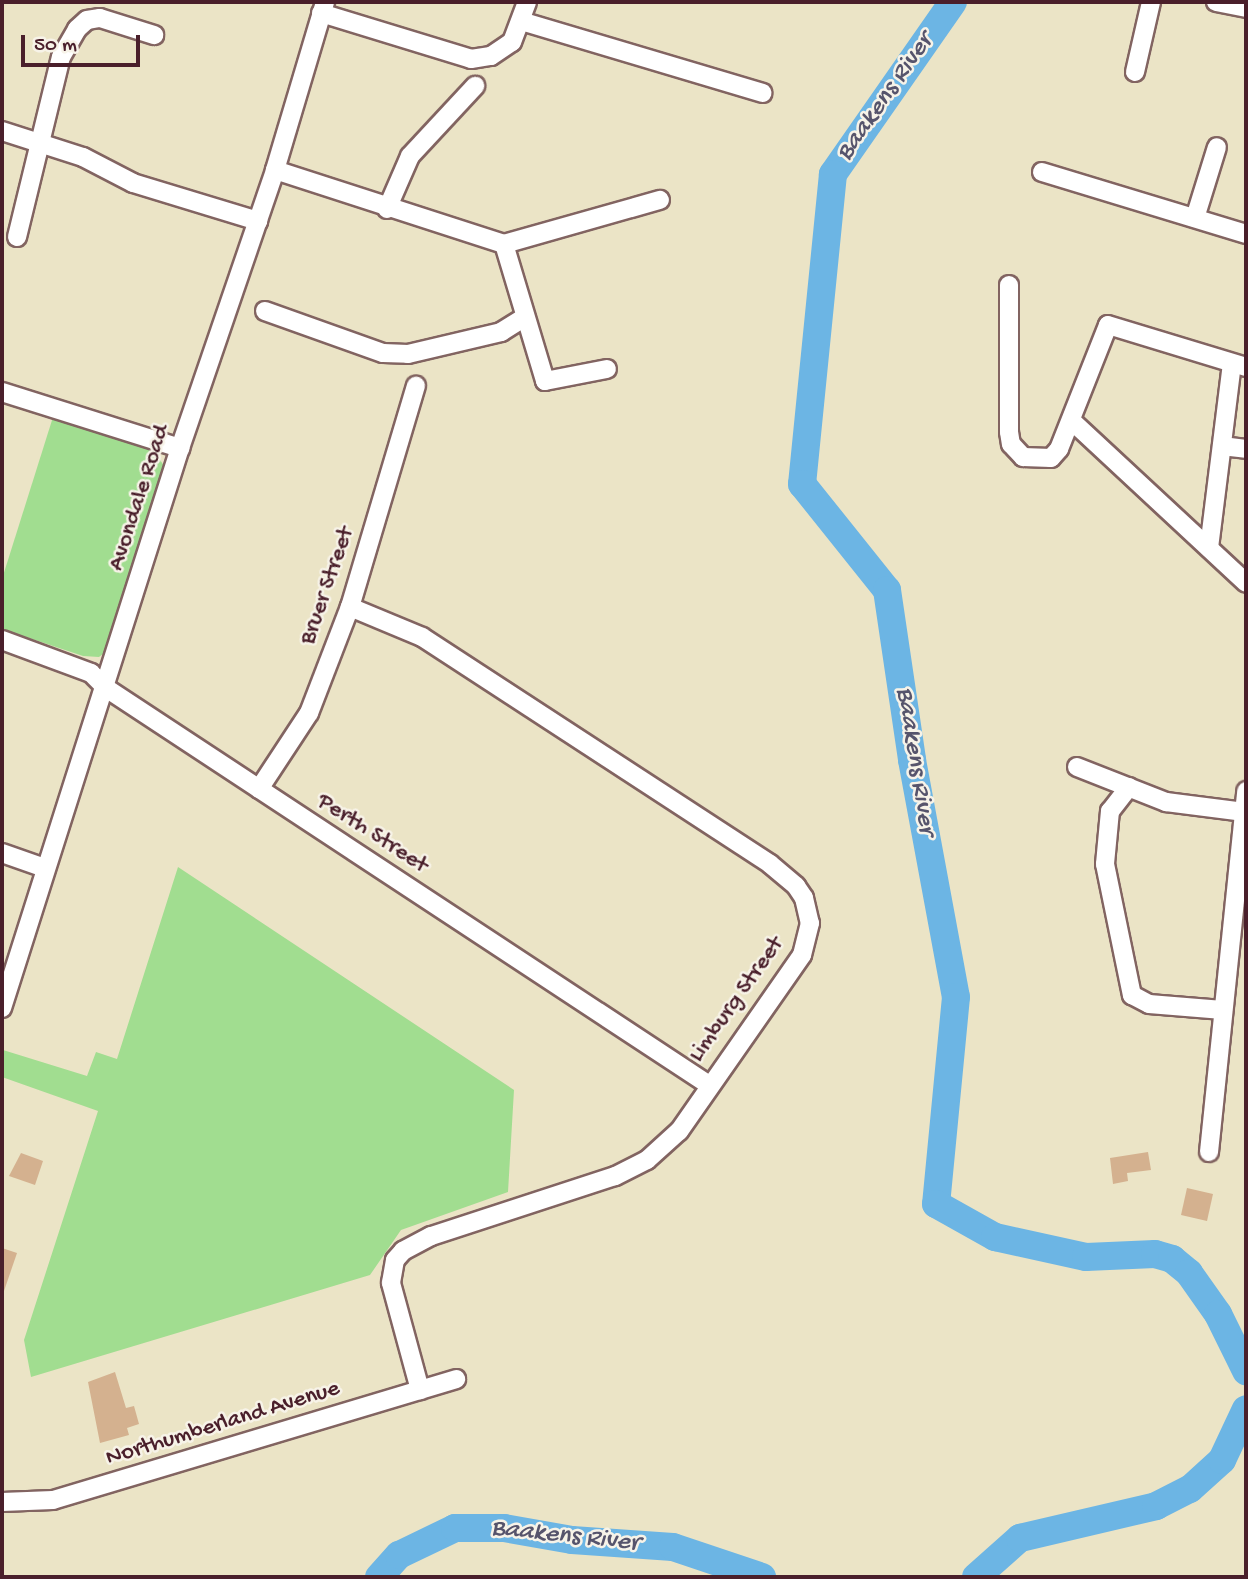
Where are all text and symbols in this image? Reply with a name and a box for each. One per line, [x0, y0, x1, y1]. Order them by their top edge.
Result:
scale bar [24, 21, 144, 65]
water label: Baakens River [831, 28, 941, 168]
text: 50 m [34, 34, 77, 59]
street label: Avondale Road [103, 421, 177, 575]
street label: Bruer Street [294, 523, 362, 649]
water label: Baakens River [887, 685, 941, 837]
street label: Perth Street [311, 787, 433, 881]
street label: Limburg Street [683, 932, 791, 1068]
street label: Northumberland Avenue [103, 1375, 343, 1473]
water label: Baakens River [489, 1514, 641, 1560]

